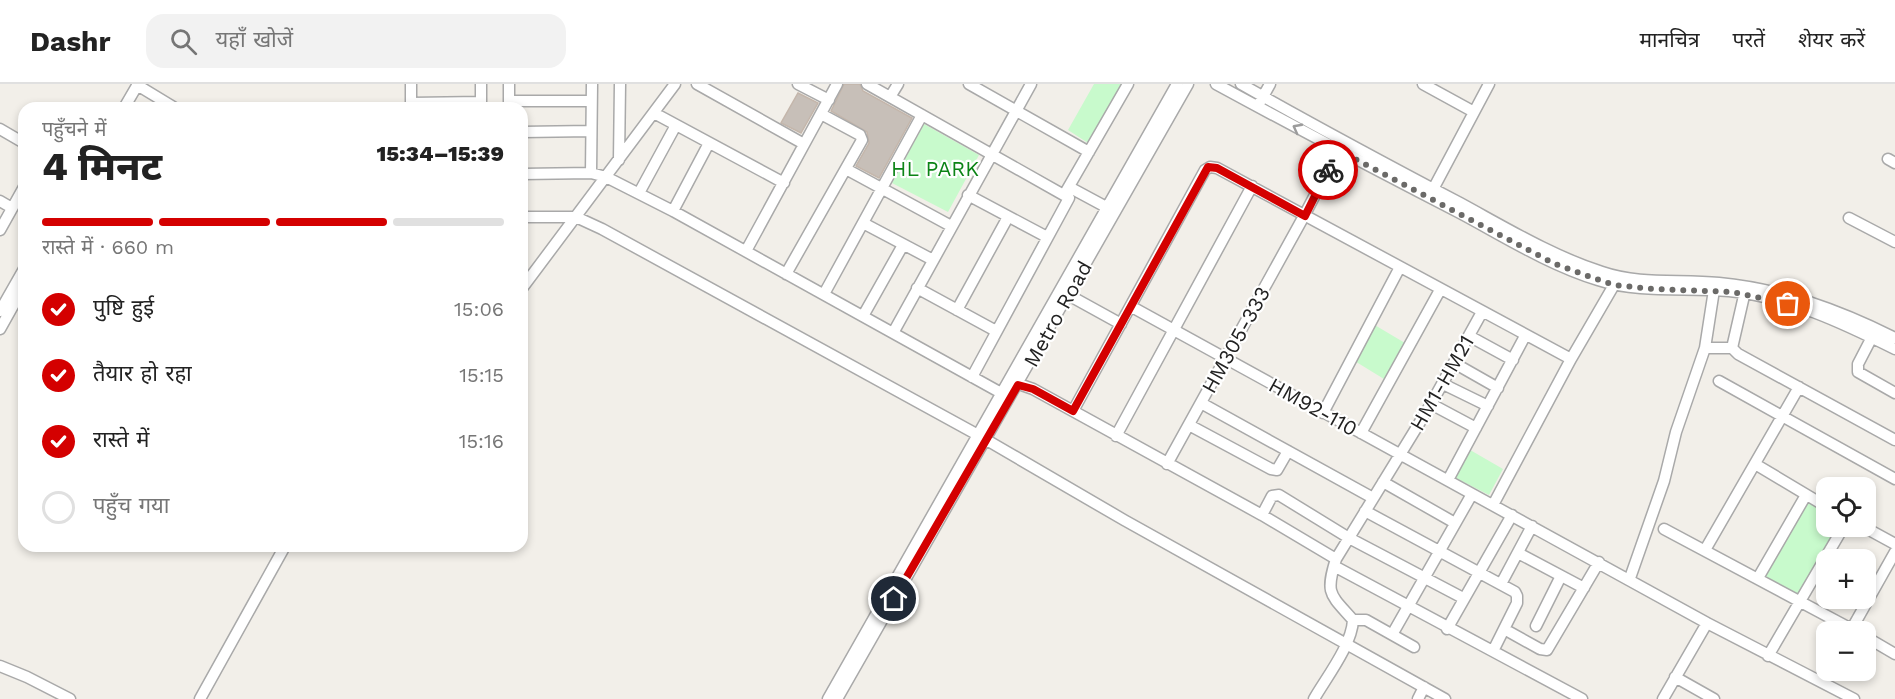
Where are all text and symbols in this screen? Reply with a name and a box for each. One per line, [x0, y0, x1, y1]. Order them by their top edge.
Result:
search box [146, 14, 566, 68]
text: Dashr [30, 25, 110, 58]
icon: search [167, 25, 200, 58]
text: यहाँ खोजें [215, 27, 293, 52]
text: मानचित्र [1640, 27, 1700, 52]
text: परतें [1733, 27, 1765, 52]
text: शेयर करें [1798, 27, 1865, 52]
text: पहुँचने में [42, 117, 107, 141]
one-way arrow [1293, 124, 1303, 135]
courier [1298, 140, 1358, 200]
text: 15:34–15:39 [376, 141, 504, 166]
text: 4 मिनट [42, 144, 162, 189]
icon: bike [1312, 154, 1345, 187]
park label: HL PARK [891, 156, 979, 181]
text: रास्ते में · 660 m [42, 235, 174, 259]
street label: Metro Road [1018, 256, 1097, 371]
pin [1762, 278, 1813, 329]
street label: HM305-333 [1196, 282, 1275, 397]
icon: bag [1771, 287, 1804, 320]
icon: check [42, 293, 75, 326]
text: पुष्टि हुई [93, 295, 154, 320]
text: 15:06 [454, 297, 504, 321]
street label: HM1-HM21 [1404, 331, 1479, 435]
icon: check [42, 359, 75, 392]
text: तैयार हो रहा [93, 361, 192, 386]
text: 15:15 [459, 363, 504, 387]
street label: HM92-110 [1265, 372, 1362, 441]
icon: check [42, 425, 75, 458]
text: रास्ते में [93, 427, 149, 452]
text: 15:16 [459, 429, 504, 453]
map controls [1816, 477, 1876, 681]
button: locate [1816, 477, 1876, 537]
text: पहुँच गया [93, 493, 170, 518]
button: + [1816, 549, 1876, 609]
pin [868, 573, 919, 624]
icon: home [877, 582, 910, 615]
button: − [1816, 621, 1876, 681]

